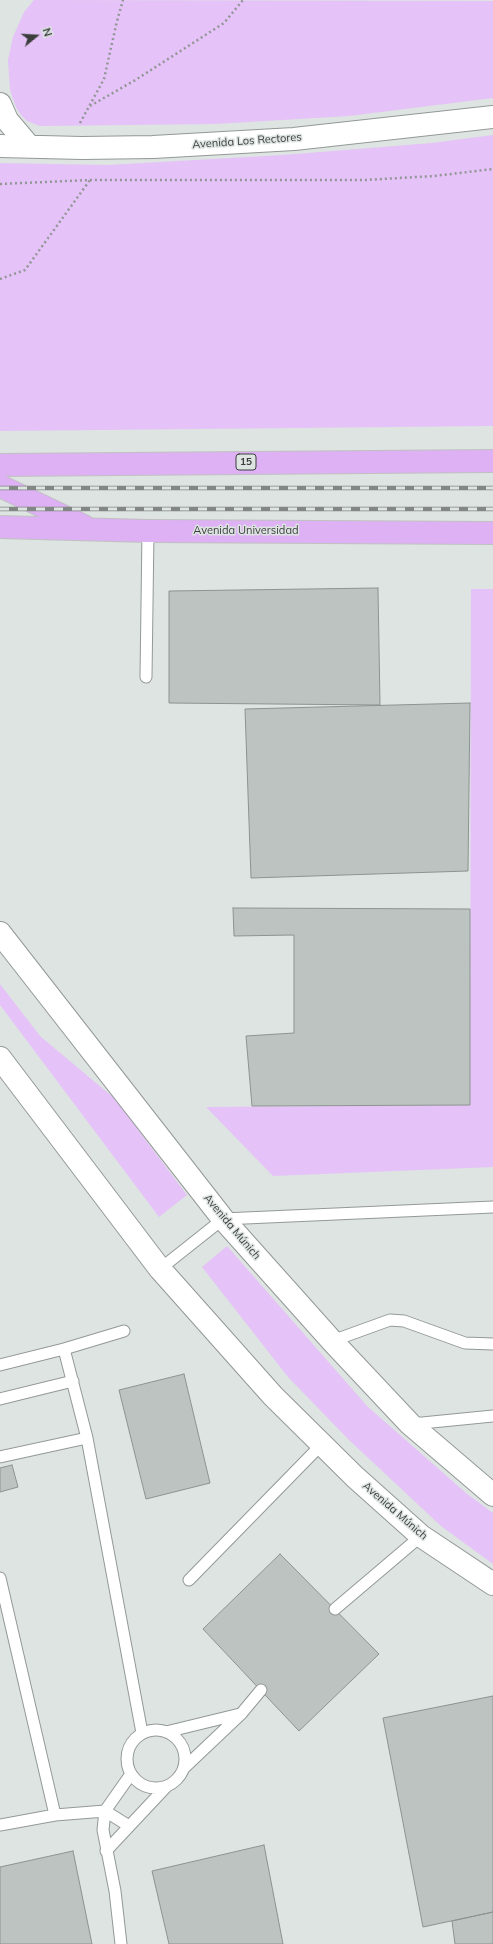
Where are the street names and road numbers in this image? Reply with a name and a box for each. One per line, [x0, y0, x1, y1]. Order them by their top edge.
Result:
street label: Avenida Los Rectores [192, 131, 302, 151]
road number: 15 [236, 454, 256, 470]
street label: Avenida Universidad [193, 524, 299, 538]
street label: Avenida Múnich [201, 1192, 263, 1262]
street label: Avenida Múnich [360, 1479, 430, 1543]

